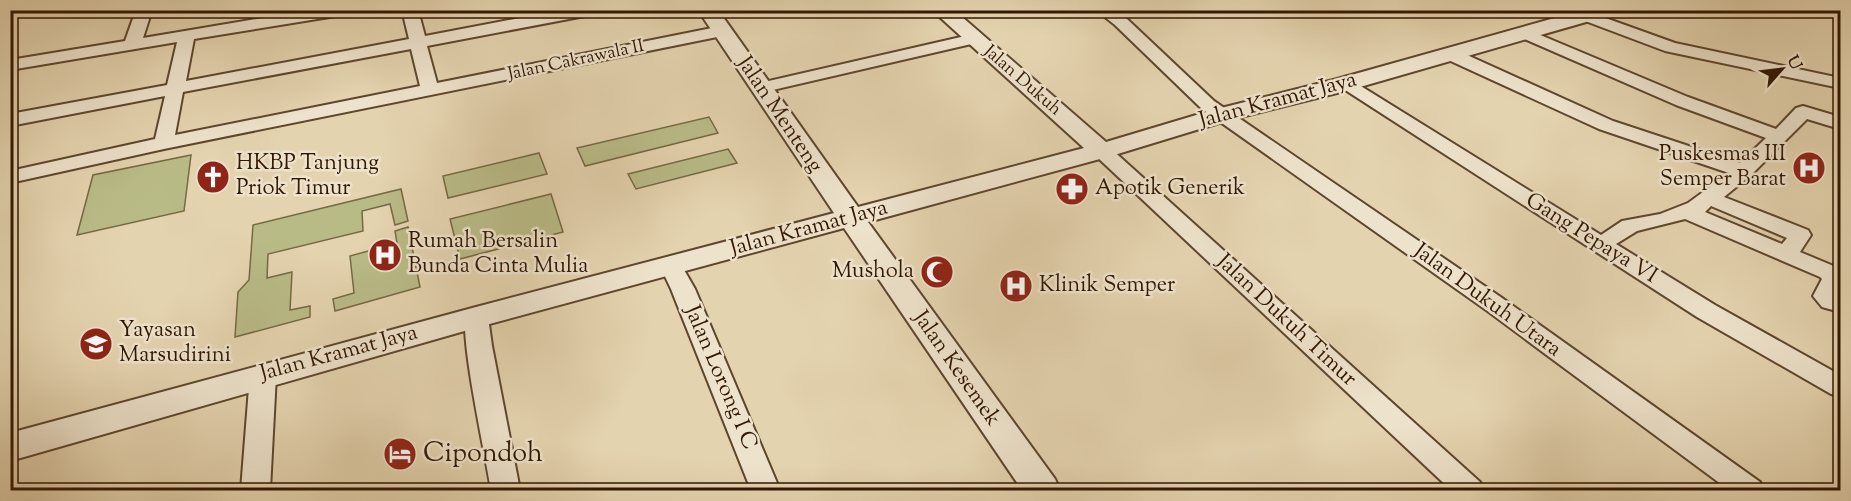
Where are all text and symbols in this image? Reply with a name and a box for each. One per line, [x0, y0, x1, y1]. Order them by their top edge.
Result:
street label: Jalan Cakrawala II [504, 34, 647, 88]
street label: Jalan Dukuh [976, 39, 1067, 123]
north arrow [1752, 39, 1812, 99]
street label: Jalan Menteng [728, 49, 830, 180]
text: U [1780, 52, 1807, 75]
street label: Jalan Kramat Jaya [1195, 65, 1360, 138]
place label: Puskesmas III Semper Barat [1659, 139, 1786, 196]
place label: HKBP Tanjung Priok Timur [236, 148, 379, 205]
hospital icon: Puskesmas III Semper Barat [1791, 150, 1827, 186]
church icon: HKBP Tanjung Priok Timur [195, 159, 231, 195]
pharmacy icon: Apotik Generik [1054, 171, 1090, 207]
place label: Apotik Generik [1095, 173, 1245, 205]
street label: Gang Pepaya VI [1519, 186, 1663, 292]
street label: Jalan Kramat Jaya [726, 193, 891, 266]
place label: Rumah Bersalin Bunda Cinta Mulia [408, 226, 588, 283]
street label: Jalan Dukuh Utara [1406, 236, 1568, 366]
hospital icon: Rumah Bersalin Bunda Cinta Mulia [367, 237, 403, 273]
street label: Jalan Dukuh Timur [1208, 247, 1363, 395]
mosque icon: Mushola [919, 254, 955, 290]
place label: Mushola [832, 256, 914, 288]
hospital icon: Klinik Semper [998, 268, 1034, 304]
place label: Klinik Semper [1039, 270, 1175, 302]
street label: Jalan Lorong I C [675, 300, 765, 455]
street label: Jalan Kesemek [904, 304, 1008, 433]
place label: Yayasan Marsudirini [119, 315, 231, 372]
street label: Jalan Kramat Jaya [256, 318, 421, 391]
school or university icon: Yayasan Marsudirini [78, 326, 114, 362]
place label: Cipondoh [423, 435, 543, 474]
hotel icon: Cipondoh [382, 436, 418, 472]

